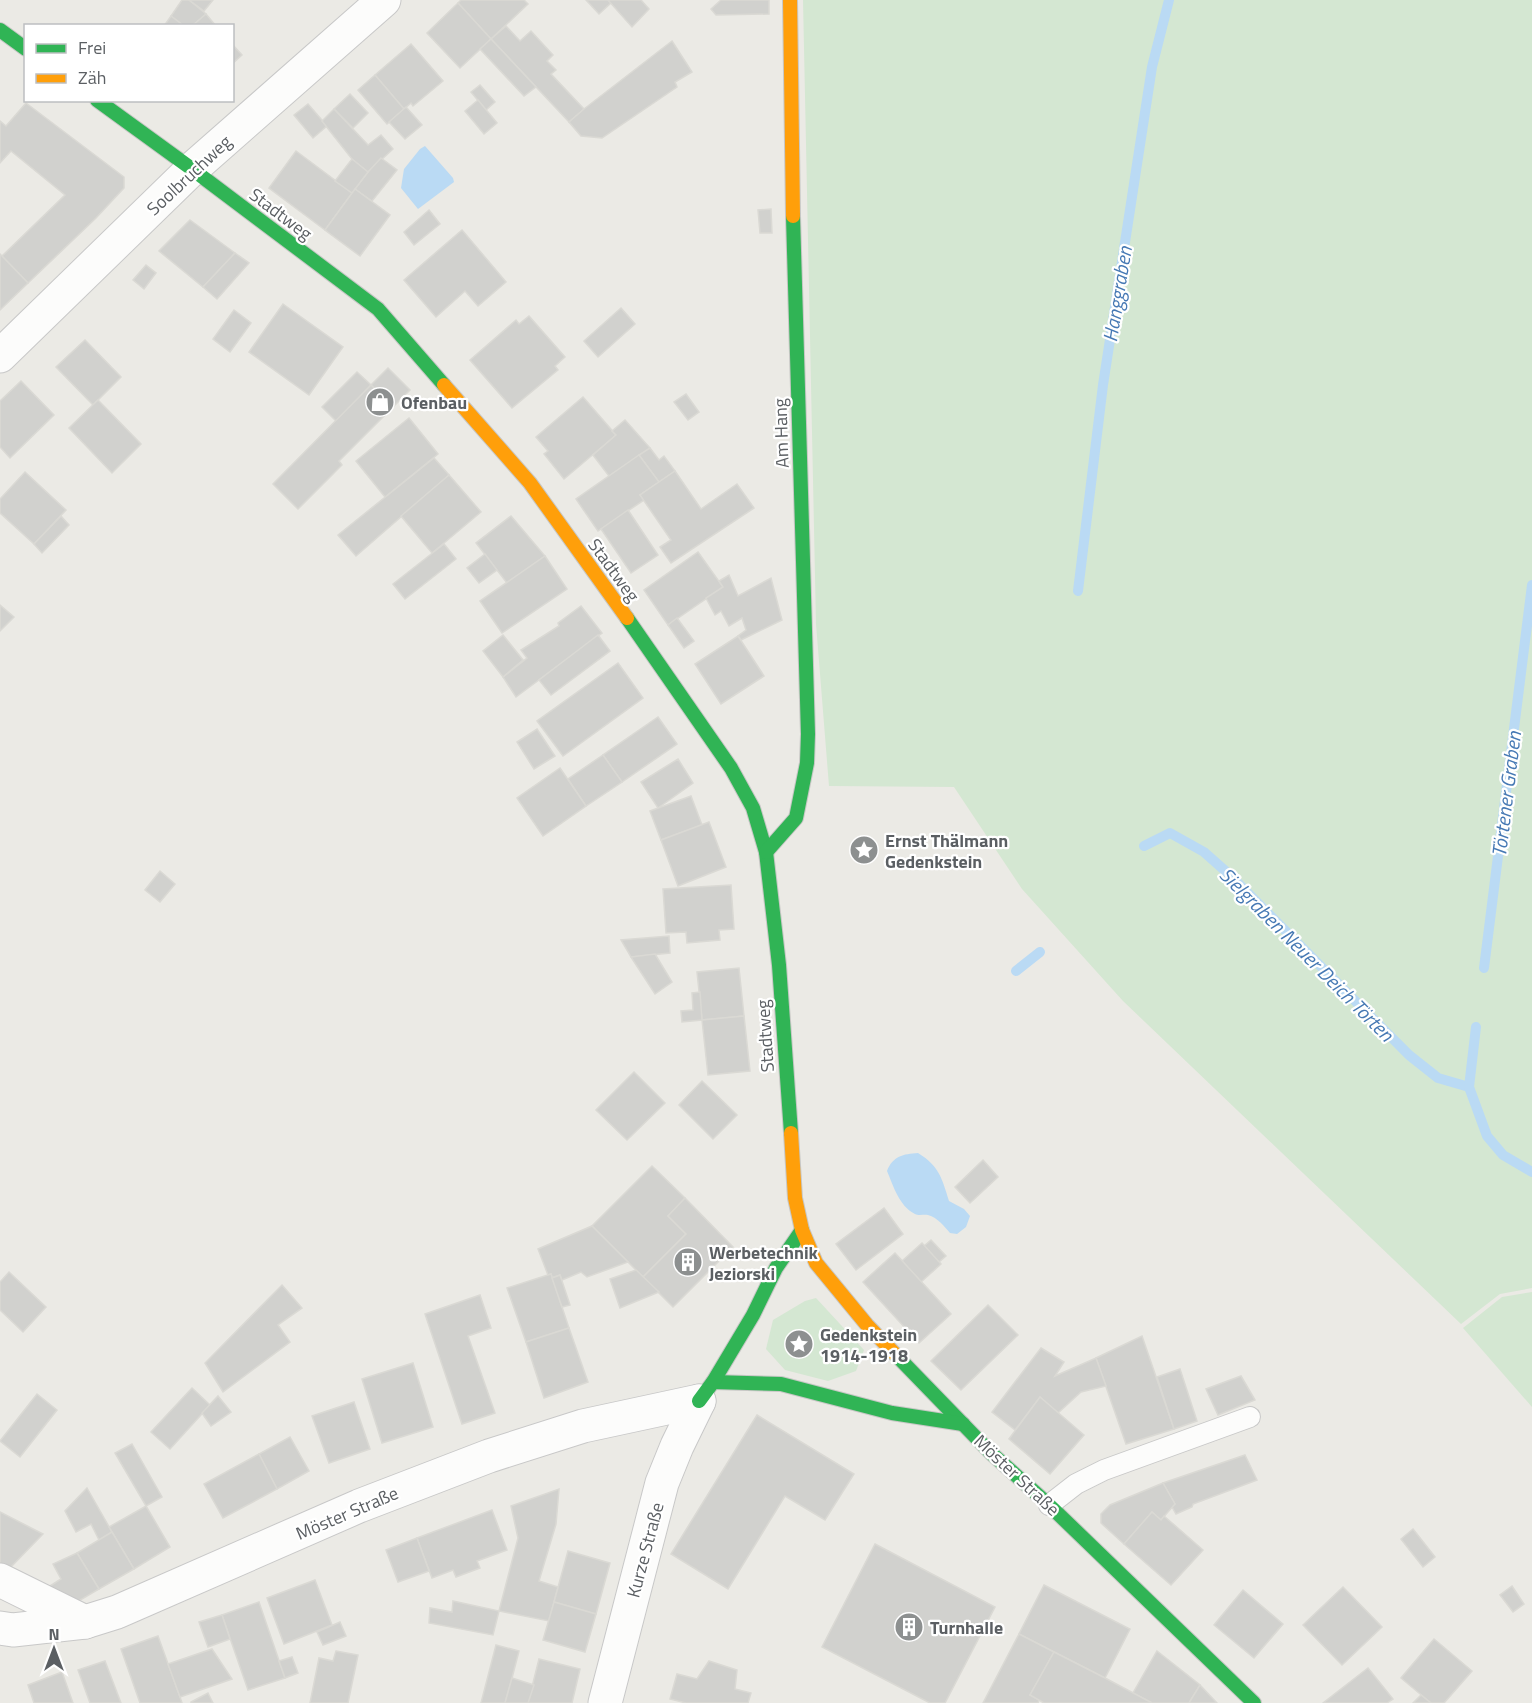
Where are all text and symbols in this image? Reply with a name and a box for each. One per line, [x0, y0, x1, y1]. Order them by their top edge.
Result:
legend [24, 24, 234, 102]
text: Frei [78, 34, 106, 61]
text: Zäh [78, 64, 106, 91]
street label: Soolbruchweg [140, 128, 238, 222]
street label: Stadtweg [244, 181, 318, 247]
water label: Hanggraben [1094, 243, 1140, 344]
shop icon: Ofenbau [364, 386, 396, 418]
place label: Ofenbau [401, 389, 467, 416]
street label: Am Hang [766, 398, 796, 468]
street label: Stadtweg [582, 533, 646, 607]
water label: Törtener Graben [1483, 728, 1529, 859]
place label: Ernst Thälmann Gedenkstein [885, 827, 1008, 875]
place icon: Ernst Thälmann Gedenkstein [848, 834, 880, 866]
water label: Sielgraben Neuer Deich Törten [1213, 860, 1402, 1049]
street label: Stadtweg [749, 999, 781, 1073]
place label: Werbetechnik Jeziorski [709, 1239, 819, 1287]
building icon: Werbetechnik Jeziorski [672, 1246, 704, 1278]
place label: Gedenkstein 1914-1918 [820, 1321, 917, 1369]
place icon: Gedenkstein 1914-1918 [783, 1328, 815, 1360]
street label: Möster Straße [968, 1428, 1066, 1522]
street label: Möster Straße [292, 1479, 402, 1547]
street label: Kurze Straße [619, 1499, 671, 1601]
building icon: Turnhalle [893, 1611, 925, 1643]
place label: Turnhalle [930, 1614, 1003, 1641]
north arrow [24, 1619, 84, 1679]
text: N [48, 1622, 60, 1646]

